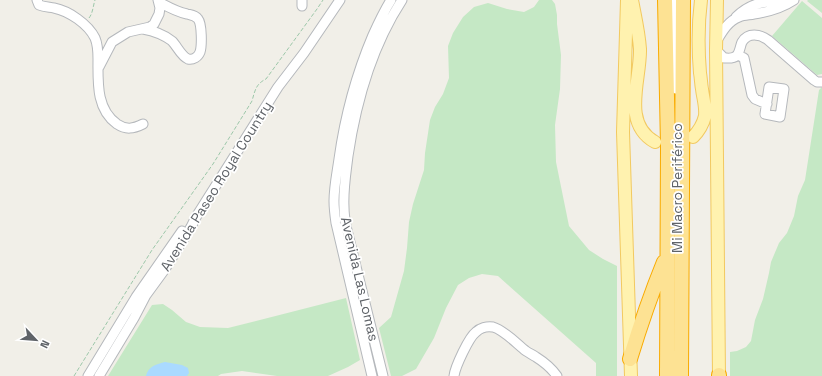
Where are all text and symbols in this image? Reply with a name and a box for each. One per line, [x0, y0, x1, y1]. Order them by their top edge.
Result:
street label: Avenida Paseo Royal Country [156, 98, 276, 274]
street label: Mi Macro Periférico [668, 123, 686, 253]
street label: Avenida Las Lomas [337, 215, 383, 343]
north arrow [16, 320, 56, 360]
text: N [37, 338, 53, 351]

